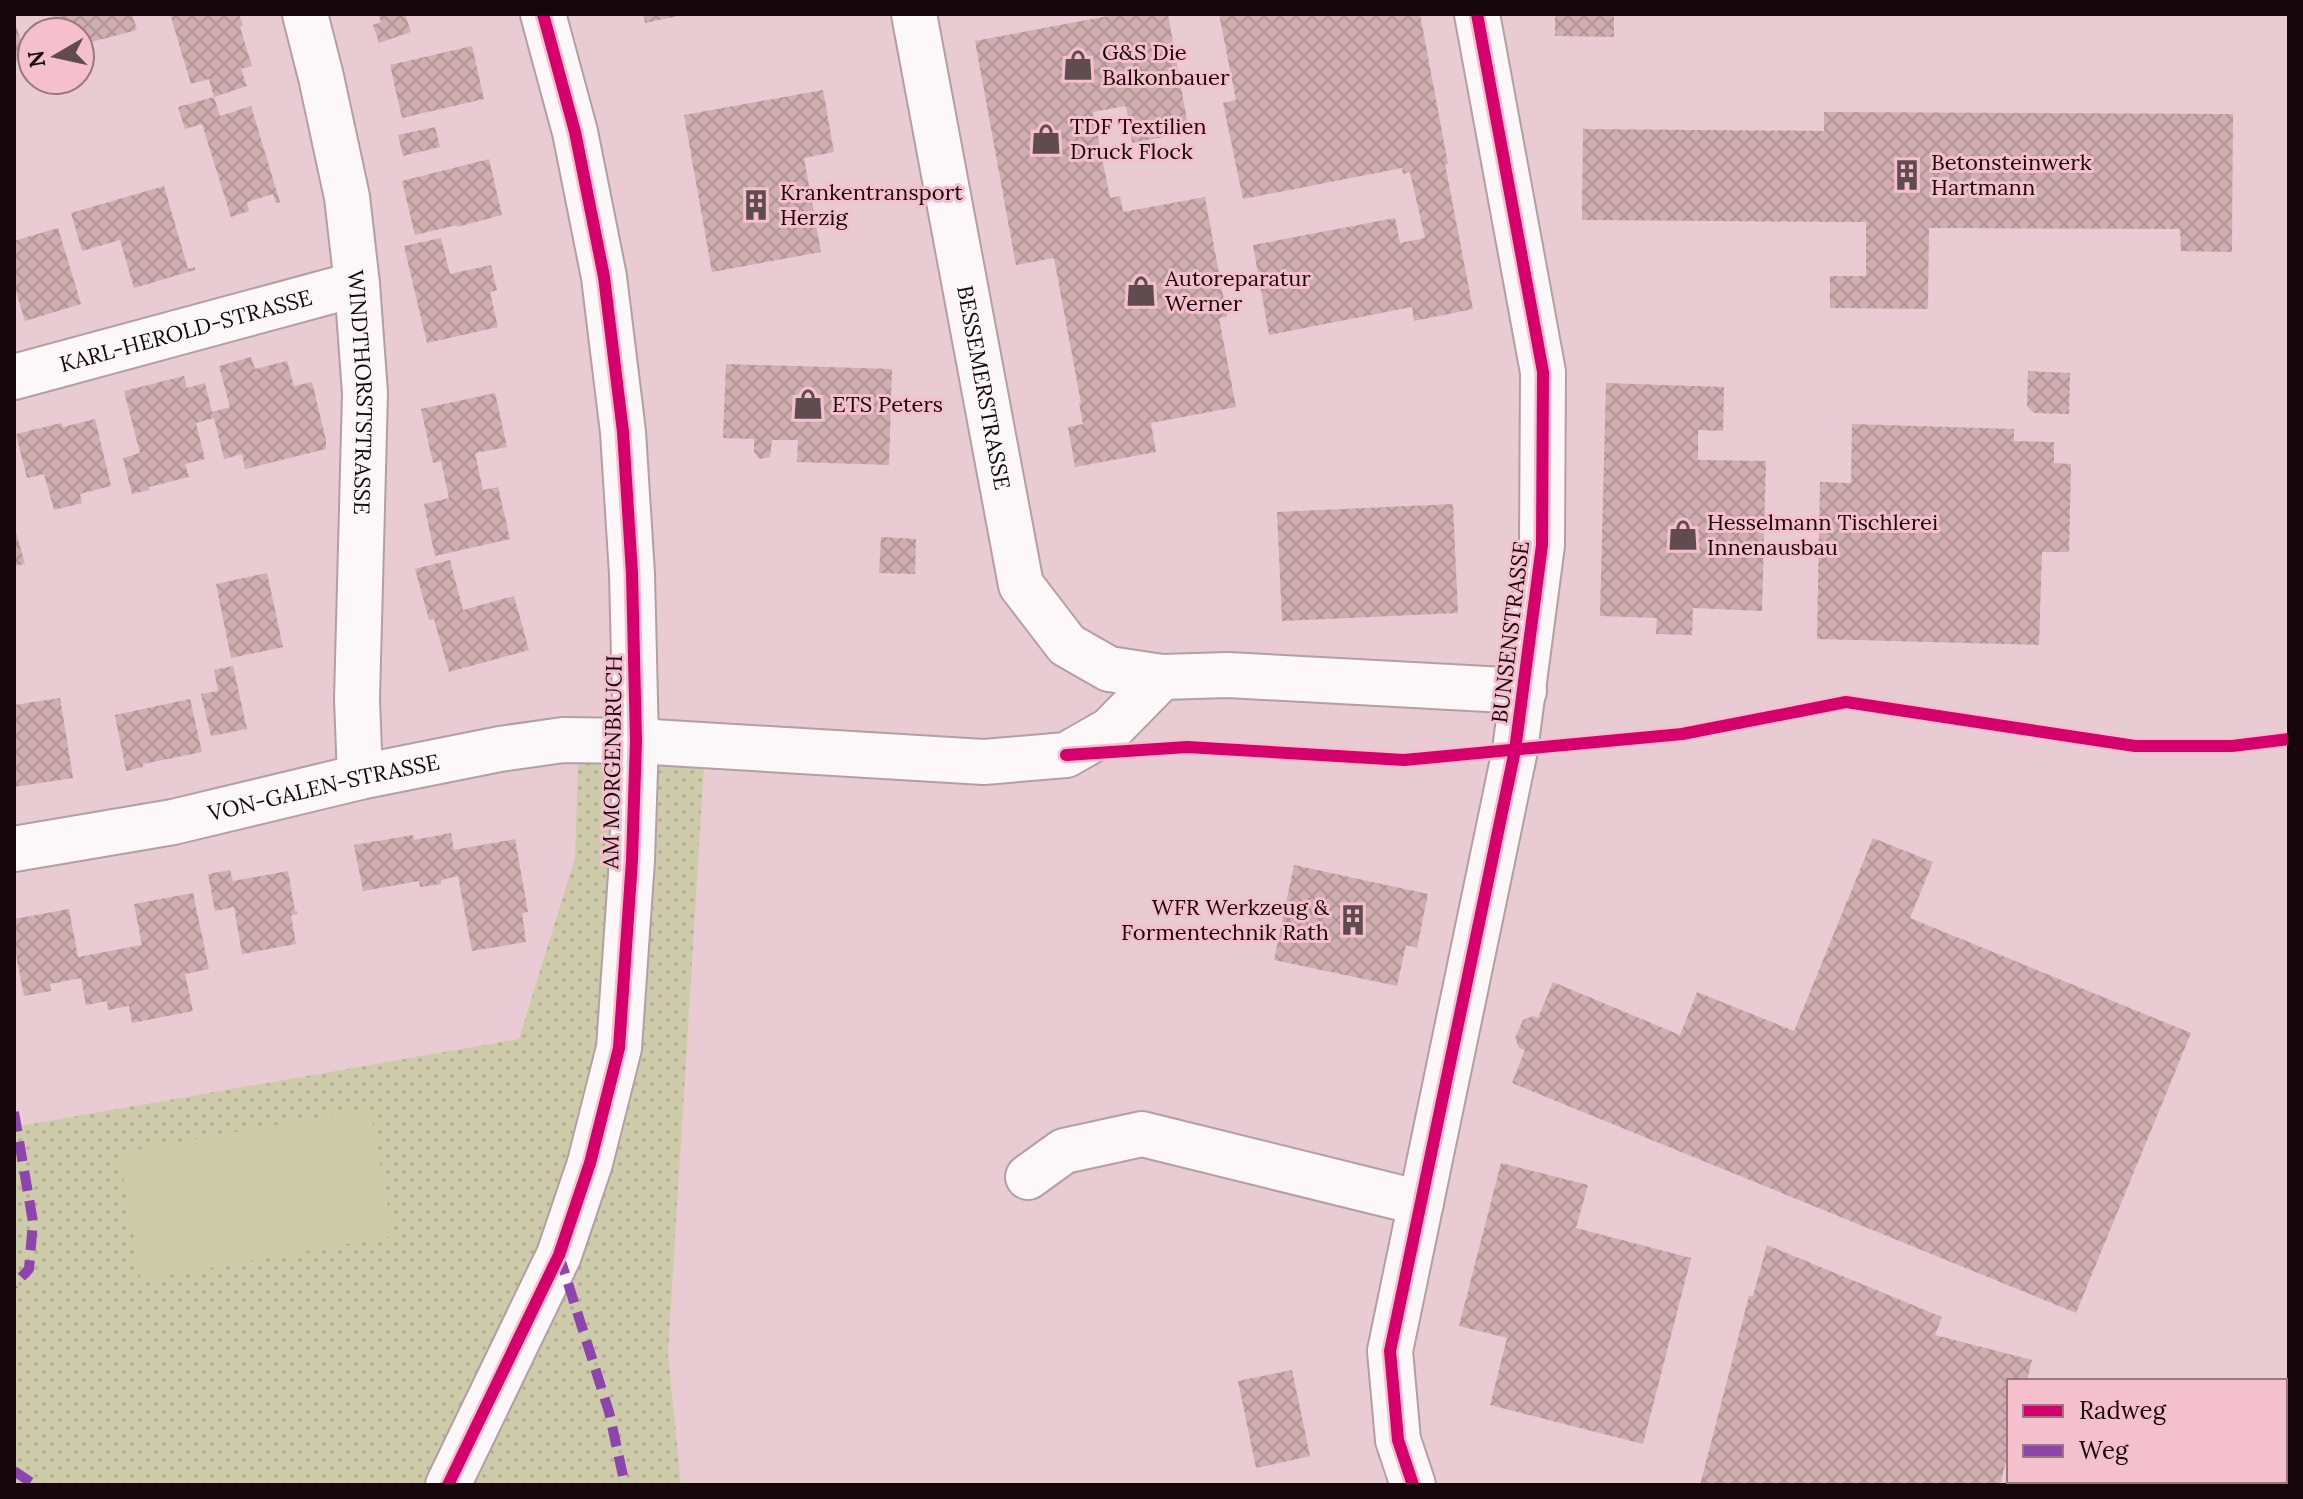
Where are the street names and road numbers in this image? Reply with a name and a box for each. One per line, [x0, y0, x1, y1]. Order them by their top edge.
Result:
street label: WINDTHORSTSTRASSE [342, 269, 379, 515]
street label: KARL-HEROLD-STRASSE [56, 283, 315, 378]
street label: BESSEMERSTRASSE [951, 283, 1017, 492]
street label: BUNSENSTRASSE [1485, 539, 1535, 725]
street label: AM MORGENBRUCH [596, 655, 628, 870]
street label: VON-GALEN-STRASSE [204, 747, 442, 827]

